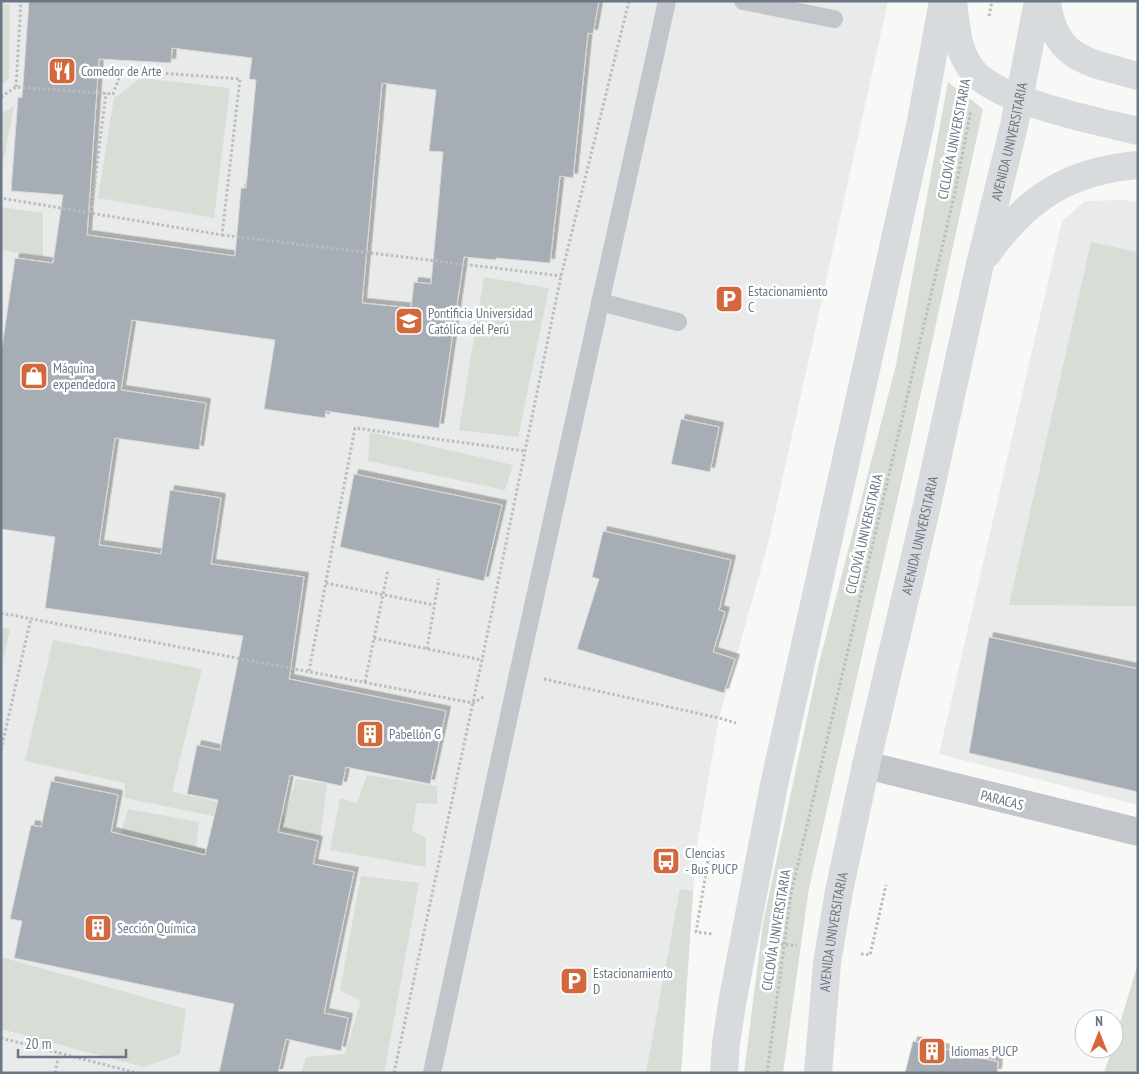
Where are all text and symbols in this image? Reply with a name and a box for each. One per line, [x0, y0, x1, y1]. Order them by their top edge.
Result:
restaurant icon: Comedor de Arte [47, 56, 77, 86]
place label: Comedor de Arte [81, 62, 162, 80]
street label: CICLOVÍA UNIVERSITARIA [933, 77, 975, 201]
street label: AVENIDA UNIVERSITARIA [987, 80, 1031, 203]
place label: Estacionamiento C [748, 282, 828, 316]
parking icon: Estacionamiento C [714, 284, 744, 314]
place label: Pontificia Universidad Católica del Perú [428, 304, 533, 338]
school or university icon: Pontificia Universidad Católica del Perú [394, 306, 424, 336]
place label: Máquina expendedora [53, 359, 116, 393]
shop icon: Máquina expendedora [19, 361, 49, 391]
street label: CICLOVÍA UNIVERSITARIA [841, 472, 887, 596]
street label: AVENIDA UNIVERSITARIA [897, 474, 942, 596]
building icon: Pabellón G [355, 719, 385, 749]
place label: Pabellón G [389, 725, 441, 743]
street label: PARACAS [979, 786, 1025, 814]
place label: CIencias - Bus PUCP [685, 844, 738, 878]
bus stop icon: CIencias - Bus PUCP [651, 846, 681, 876]
street label: CICLOVÍA UNIVERSITARIA [758, 868, 795, 992]
street label: AVENIDA UNIVERSITARIA [816, 870, 852, 992]
building icon: Sección Química [83, 913, 113, 943]
place label: Sección Química [117, 919, 196, 937]
place label: Estacionamiento D [593, 964, 673, 998]
parking icon: Estacionamiento D [559, 966, 589, 996]
north arrow [1074, 1009, 1124, 1059]
text: N [1095, 1012, 1103, 1030]
scale bar [18, 1026, 125, 1058]
text: 20 m [25, 1034, 51, 1053]
building icon: Idiomas PUCP [917, 1036, 947, 1066]
place label: Idiomas PUCP [951, 1042, 1018, 1060]

